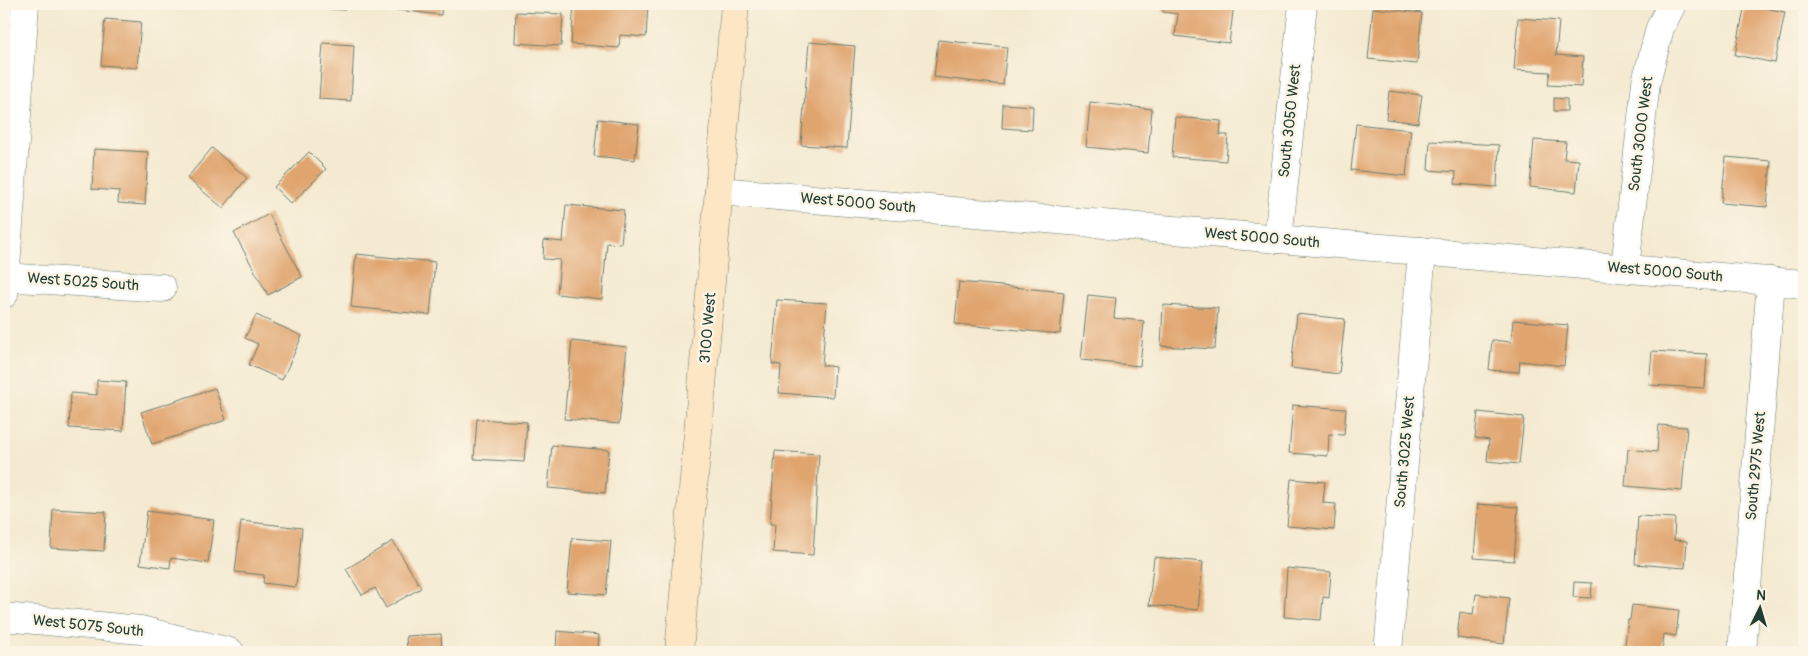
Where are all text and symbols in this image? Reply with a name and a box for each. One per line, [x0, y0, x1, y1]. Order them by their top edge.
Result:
street label: South 3050 West [1275, 62, 1305, 179]
street label: South 3000 West [1625, 74, 1658, 193]
street label: West 5000 South [800, 188, 916, 218]
street label: West 5000 South [1204, 223, 1320, 253]
street label: West 5000 South [1607, 257, 1723, 287]
street label: West 5025 South [27, 269, 139, 295]
street label: 3100 West [695, 291, 721, 364]
street label: South 3025 West [1391, 394, 1419, 509]
street label: South 2975 West [1742, 410, 1770, 521]
north arrow [1736, 584, 1786, 634]
text: N [1756, 587, 1767, 604]
street label: West 5075 South [32, 611, 144, 641]

